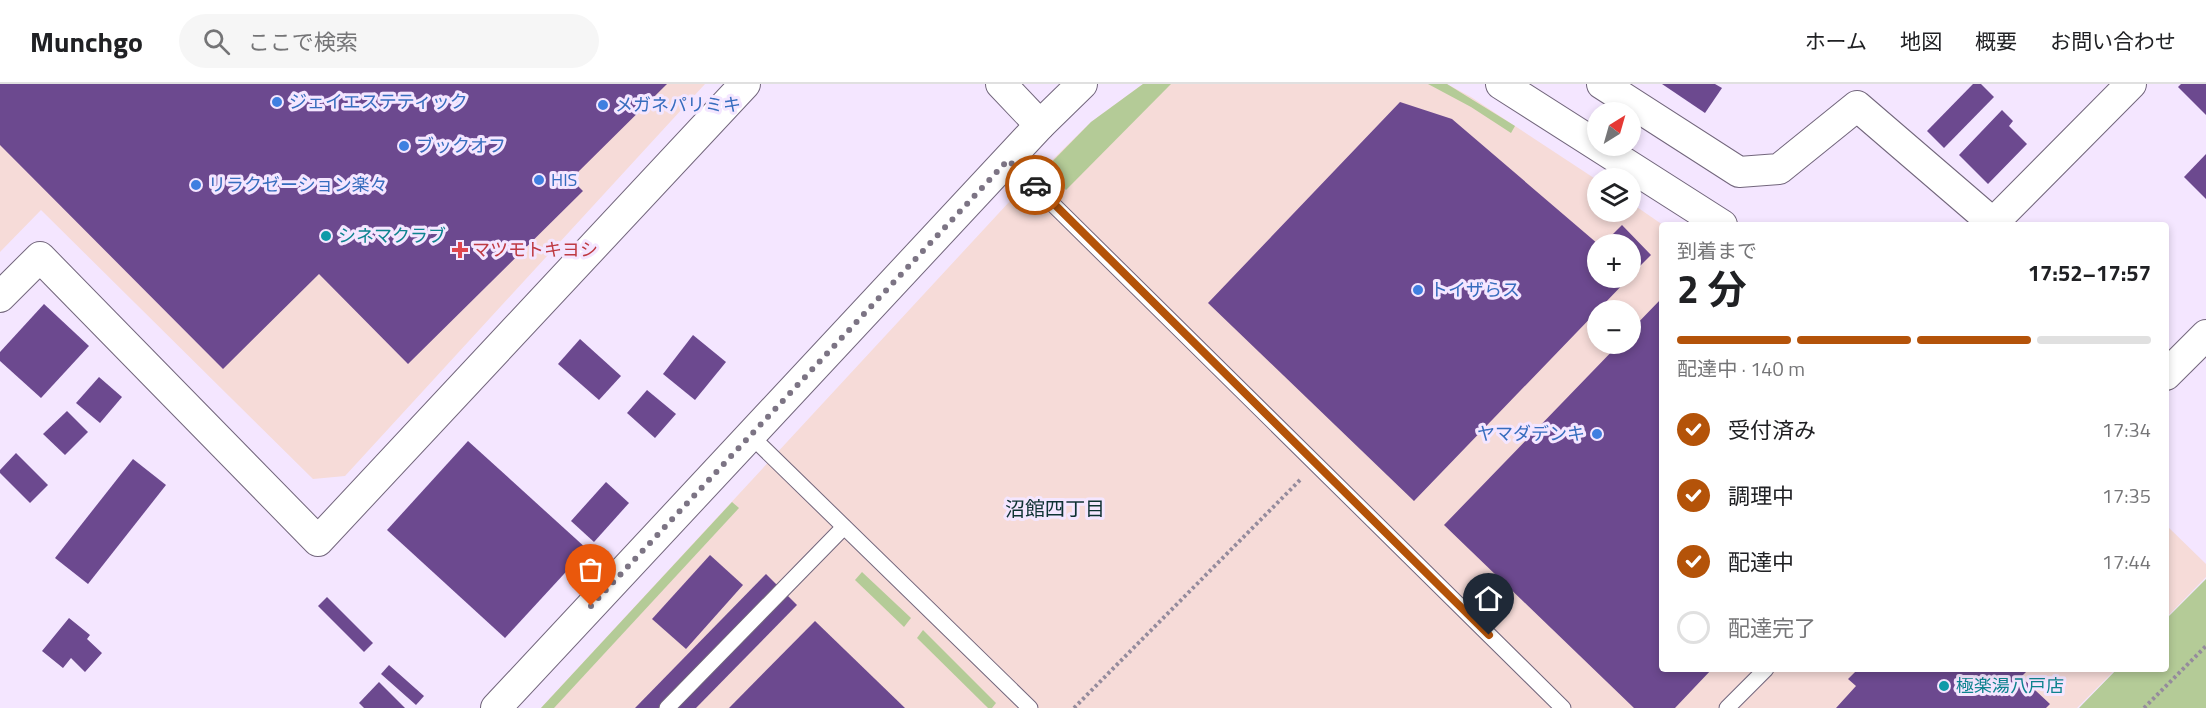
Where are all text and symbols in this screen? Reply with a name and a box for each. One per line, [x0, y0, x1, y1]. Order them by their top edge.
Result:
search box [179, 14, 599, 68]
text: Munchgo [30, 20, 143, 63]
icon: search [200, 25, 233, 58]
text: ここで検索 [248, 25, 358, 59]
text: ホーム [1805, 25, 1867, 57]
text: 地図 [1900, 25, 1942, 57]
text: 概要 [1975, 25, 2017, 57]
text: お問い合わせ [2050, 25, 2176, 57]
place label: ジェイエステティック [289, 88, 468, 115]
place label: メガネパリミキ [615, 91, 741, 118]
marker: ジェイエステティック [270, 95, 284, 109]
marker: メガネパリミキ [596, 98, 610, 112]
north arrow [1587, 102, 1641, 156]
map controls [1587, 102, 1641, 354]
place label: ブックオフ [416, 132, 506, 159]
marker: ブックオフ [397, 139, 411, 153]
courier [1005, 155, 1065, 215]
place label: HIS [551, 166, 577, 193]
button: layers [1587, 168, 1641, 222]
icon: car [1019, 169, 1052, 202]
place label: リラクゼーション楽々 [208, 171, 388, 198]
marker: HIS [532, 173, 546, 187]
marker: リラクゼーション楽々 [189, 178, 203, 192]
place label: シネマクラブ [338, 222, 446, 249]
marker: シネマクラブ [319, 229, 333, 243]
button: + [1587, 234, 1641, 288]
text: 到着まで [1677, 235, 1757, 266]
place label: マツモトキヨシ [472, 236, 598, 263]
marker: マツモトキヨシ [453, 243, 467, 257]
text: 17:52–17:57 [2028, 256, 2151, 290]
text: 2 分 [1677, 259, 1746, 318]
place label: トイザらス [1430, 276, 1520, 303]
marker: トイザらス [1411, 283, 1425, 297]
button: − [1587, 300, 1641, 354]
text: 配達中 · 140 m [1677, 353, 1805, 384]
icon: check [1677, 413, 1710, 446]
text: 受付済み [1728, 413, 1816, 447]
text: 17:34 [2102, 414, 2151, 445]
place label: ヤマダデンキ [1477, 420, 1585, 447]
marker: ヤマダデンキ [1590, 427, 1604, 441]
icon: check [1677, 479, 1710, 512]
text: 調理中 [1728, 479, 1794, 513]
text: 17:35 [2102, 480, 2151, 511]
district label: 沼館四丁目 [1005, 493, 1105, 524]
pin [565, 544, 616, 606]
icon: check [1677, 545, 1710, 578]
text: 配達中 [1728, 545, 1794, 579]
text: 17:44 [2102, 546, 2151, 577]
icon: bag [574, 553, 607, 586]
pin [1463, 573, 1514, 635]
icon: home [1472, 582, 1505, 615]
text: 配達完了 [1728, 611, 1816, 645]
place label: 極楽湯八戸店 [1956, 672, 2064, 699]
marker: 極楽湯八戸店 [1937, 679, 1951, 693]

